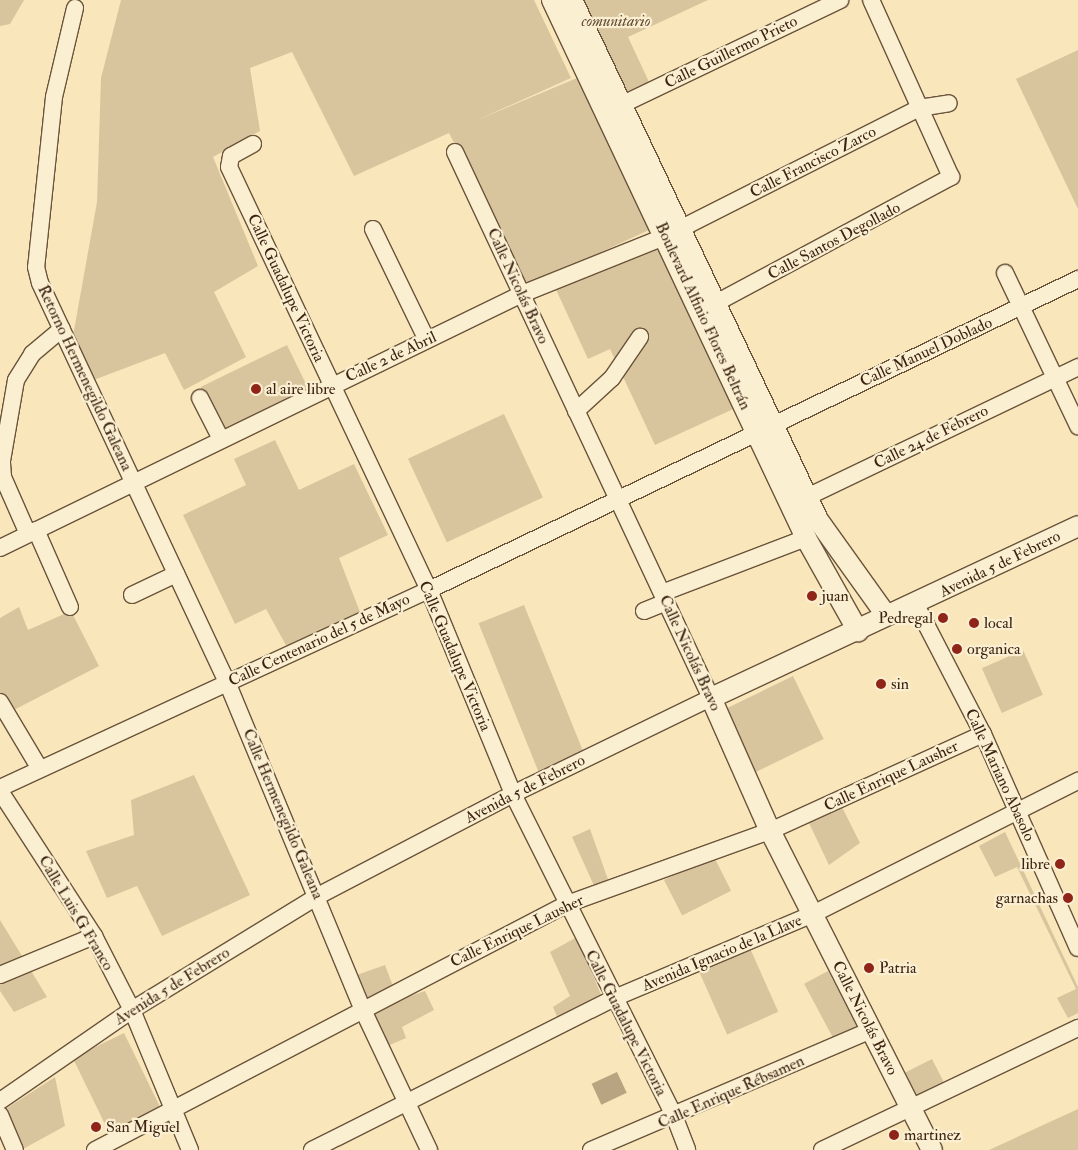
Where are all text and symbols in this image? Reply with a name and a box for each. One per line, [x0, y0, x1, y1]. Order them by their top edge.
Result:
park label: comunitario [582, 11, 650, 31]
street label: Calle Guillermo Prieto [661, 11, 801, 93]
street label: Calle Francisco Zarco [747, 122, 879, 202]
street label: Calle Santos Degollado [764, 198, 904, 284]
street label: Calle Guadalupe Victoria [243, 211, 329, 365]
street label: Boulevard Alfinio Flores Beltrán [651, 219, 755, 413]
street label: Calle Nicolás Bravo [483, 225, 553, 347]
street label: Retorno Hermenegildo Galeana [33, 282, 137, 474]
street label: Calle Manuel Doblado [857, 313, 995, 391]
street label: Calle 2 de Abril [342, 328, 440, 386]
place label: al aire libre [266, 379, 336, 399]
marker: al aire libre [250, 383, 262, 395]
street label: Calle 24 de Febrero [871, 401, 991, 473]
street label: Avenida 5 de Febrero [936, 526, 1064, 602]
street label: Calle Guadalupe Victoria [415, 578, 495, 734]
place label: juan [822, 586, 849, 606]
street label: Calle Centenario del 5 de Mayo [225, 590, 413, 690]
marker: juan [806, 590, 818, 602]
street label: Calle Nicolás Bravo [655, 592, 725, 714]
place label: Pedregal [878, 608, 933, 628]
marker: Pedregal [937, 612, 949, 624]
place label: local [984, 613, 1013, 633]
marker: local [968, 617, 980, 629]
place label: organica [967, 639, 1021, 659]
marker: organica [951, 643, 963, 655]
place label: sin [891, 674, 909, 694]
marker: sin [875, 678, 887, 690]
street label: Calle Mariano Abasolo [961, 706, 1039, 844]
street label: Calle Hermenegildo Galeana [238, 726, 328, 902]
street label: Calle Enrique Lausher [821, 736, 961, 816]
street label: Avenida 5 de Febrero [462, 750, 588, 828]
street label: Calle Luis G Franco [34, 852, 118, 974]
place label: libre [1021, 854, 1050, 874]
marker: libre [1054, 858, 1066, 870]
place label: garnachas [996, 888, 1058, 908]
street label: Calle Enrique Lausher [447, 890, 587, 972]
marker: garnachas [1062, 892, 1074, 904]
street label: Avenida Ignacio de la Llave [639, 911, 805, 995]
street label: Avenida 5 de Febrero [111, 943, 233, 1029]
street label: Calle Guadalupe Victoria [581, 947, 671, 1099]
street label: Calle Nicolás Bravo [828, 958, 902, 1078]
place label: Patria [879, 958, 917, 978]
marker: Patria [863, 962, 875, 974]
street label: Calle Enrique Rébsamen [655, 1051, 807, 1133]
place label: San Miguel [106, 1117, 180, 1137]
marker: San Miguel [90, 1121, 102, 1133]
place label: martinez [904, 1125, 961, 1145]
marker: martinez [888, 1129, 900, 1141]

